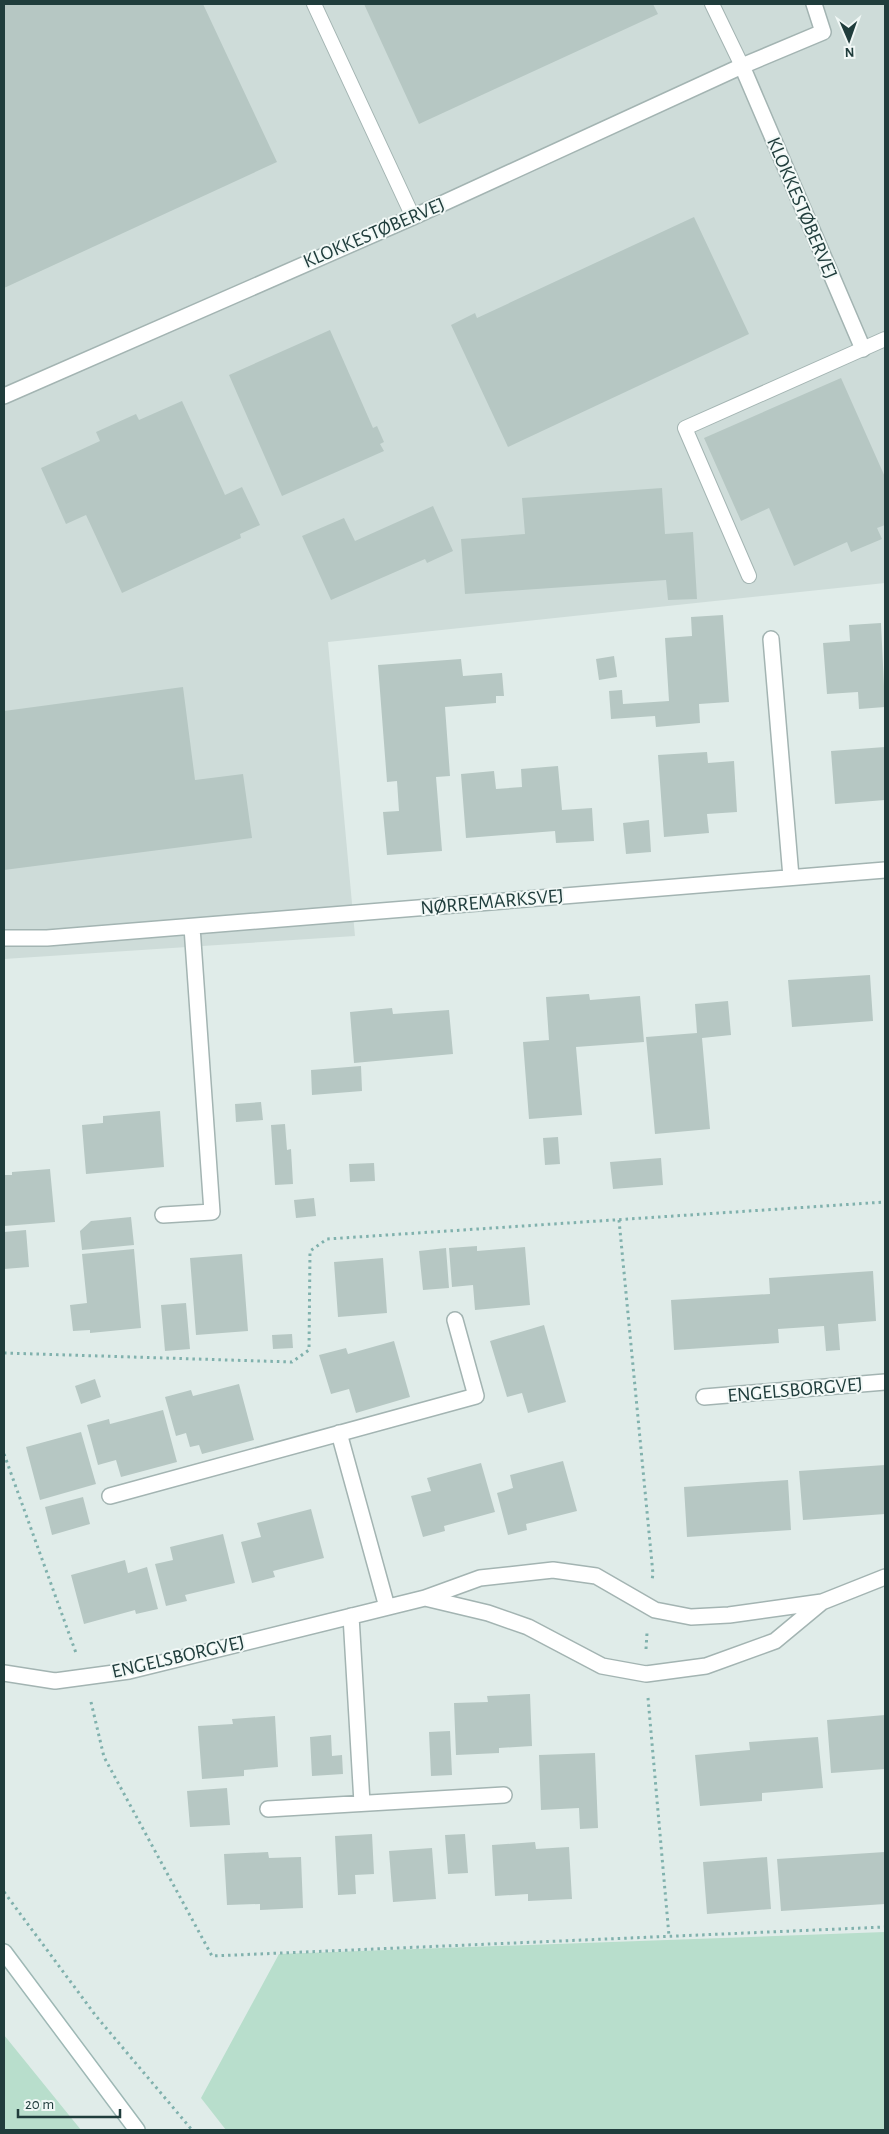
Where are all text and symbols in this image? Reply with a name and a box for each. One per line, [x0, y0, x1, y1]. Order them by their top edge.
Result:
north arrow [824, 15, 874, 65]
text: N [844, 45, 855, 59]
street label: KLOKKESTØBERVEJ [763, 134, 841, 282]
street label: KLOKKESTØBERVEJ [300, 194, 448, 272]
street label: NØRREMARKSVEJ [419, 886, 565, 918]
street label: ENGELSBORGVEJ [726, 1374, 864, 1406]
street label: ENGELSBORGVEJ [110, 1632, 246, 1682]
scale bar [18, 2086, 120, 2118]
text: 20 m [25, 2097, 54, 2112]

